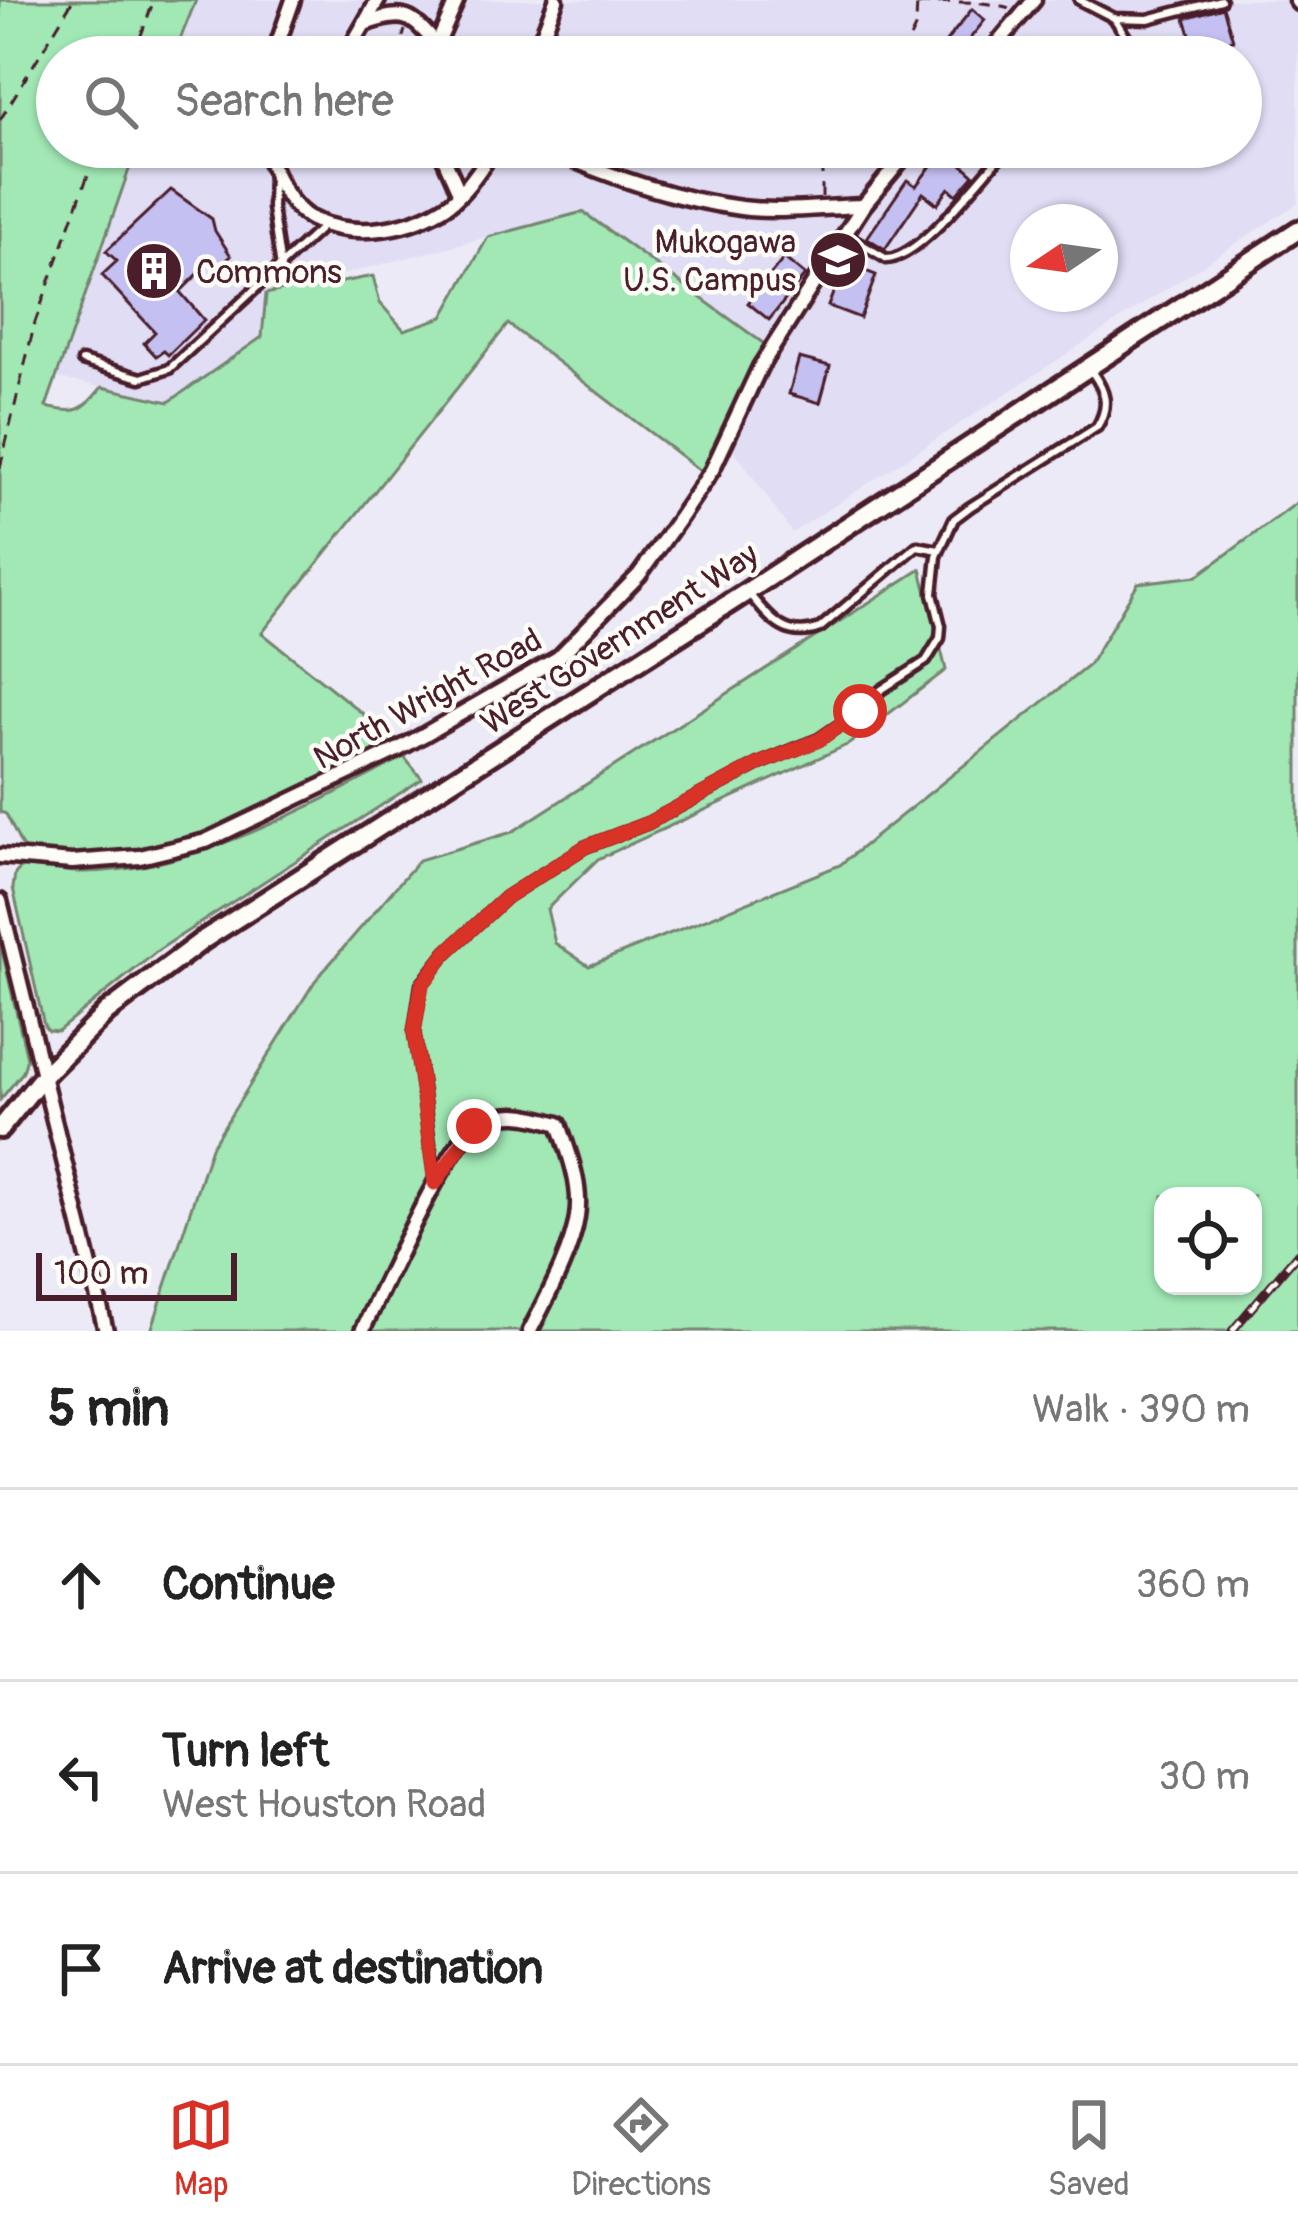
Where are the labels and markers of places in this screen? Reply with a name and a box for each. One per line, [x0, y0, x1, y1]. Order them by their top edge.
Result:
place label: Mukogawa U.S. Campus [623, 222, 796, 301]
school or university icon: Mukogawa U.S. Campus [807, 229, 869, 291]
building icon: Commons [123, 240, 185, 302]
place label: Commons [196, 252, 342, 293]

